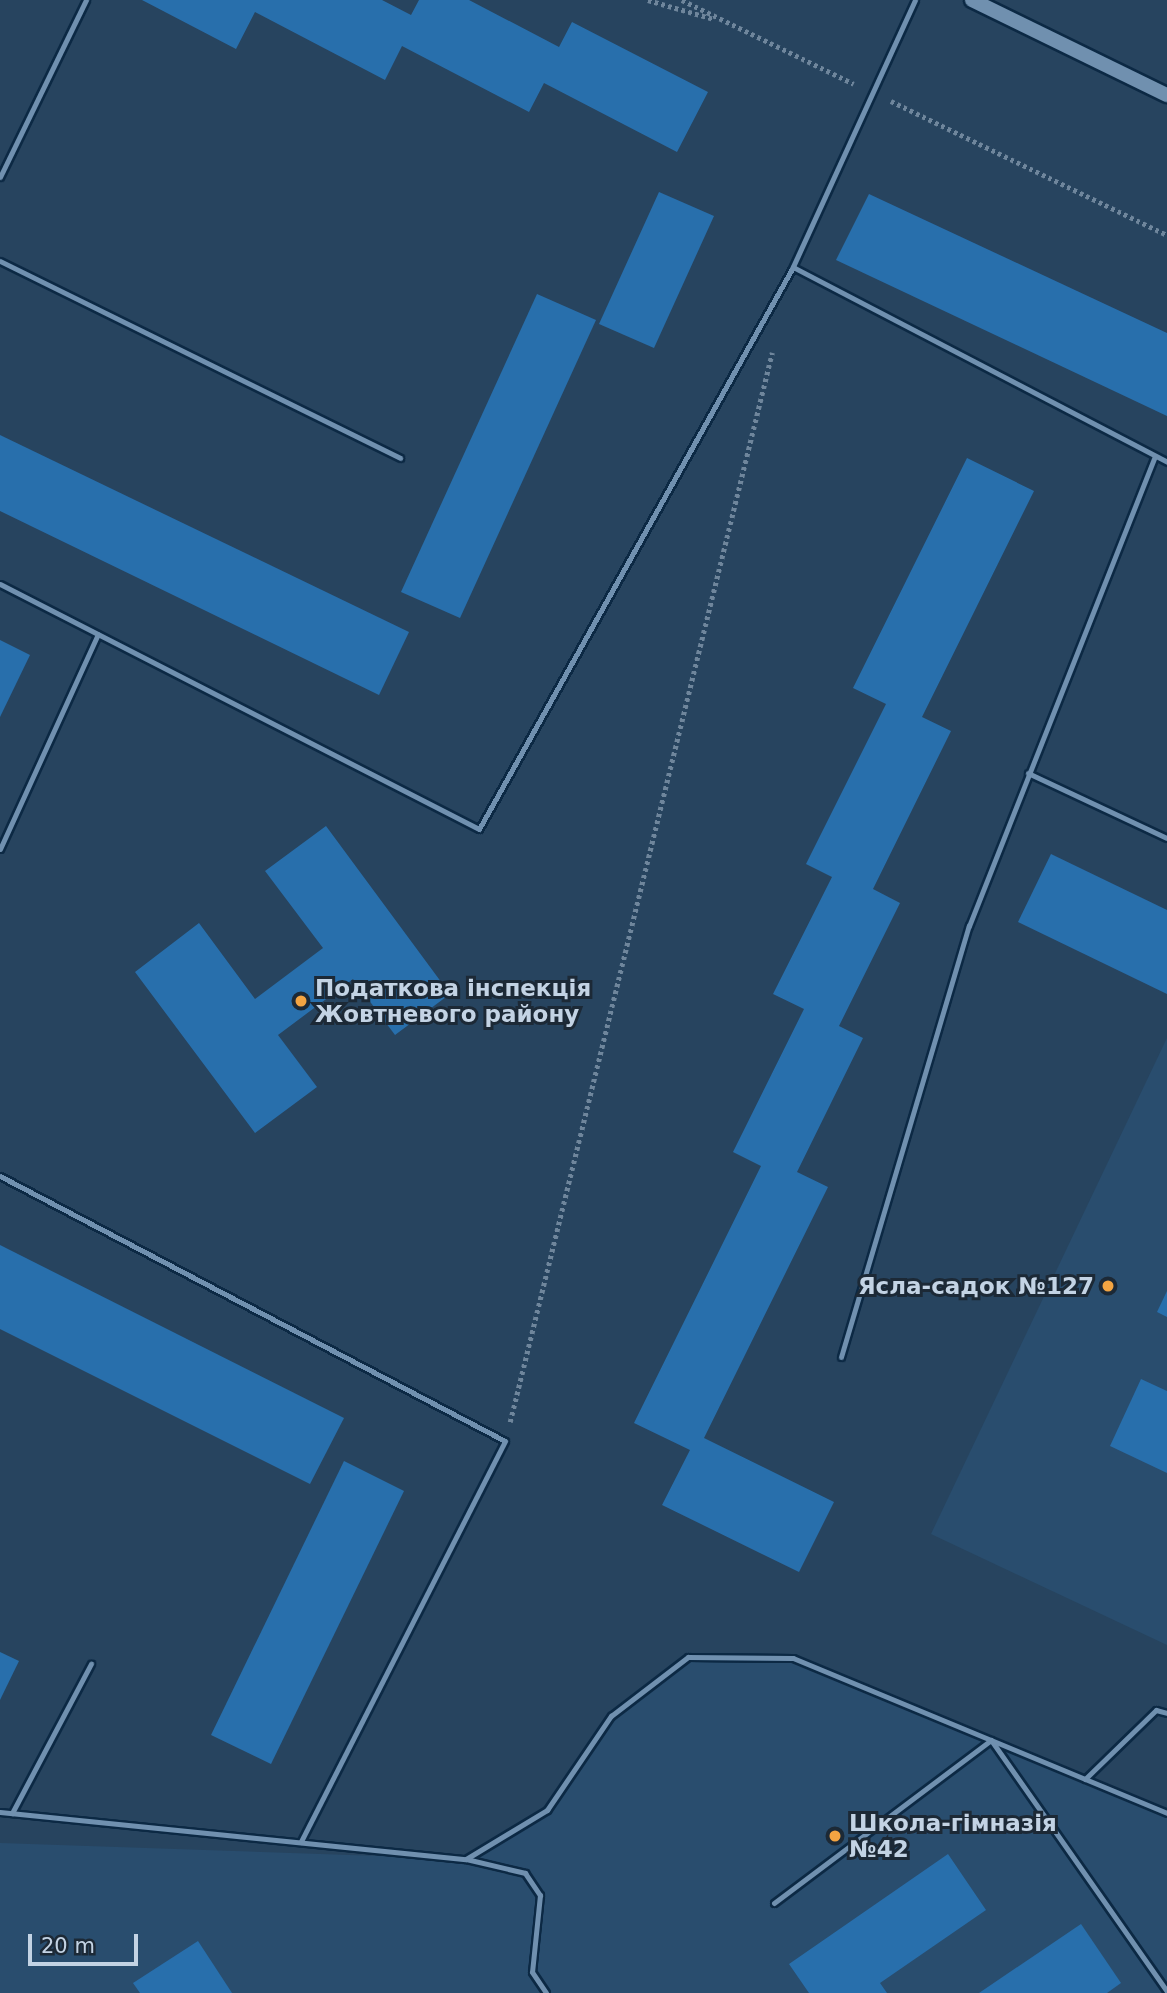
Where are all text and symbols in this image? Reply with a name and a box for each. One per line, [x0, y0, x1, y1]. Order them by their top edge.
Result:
place label: Податкова інспекція Жовтневого району [315, 974, 591, 1028]
marker: Податкова інспекція Жовтневого району [293, 993, 309, 1009]
place label: Ясла-садок №127 [858, 1272, 1094, 1300]
marker: Ясла-садок №127 [1100, 1278, 1116, 1294]
place label: Школа-гімназія №42 [849, 1809, 1057, 1863]
marker: Школа-гімназія №42 [827, 1828, 843, 1844]
scale bar [32, 1920, 142, 1964]
text: 20 m [41, 1934, 95, 1958]

